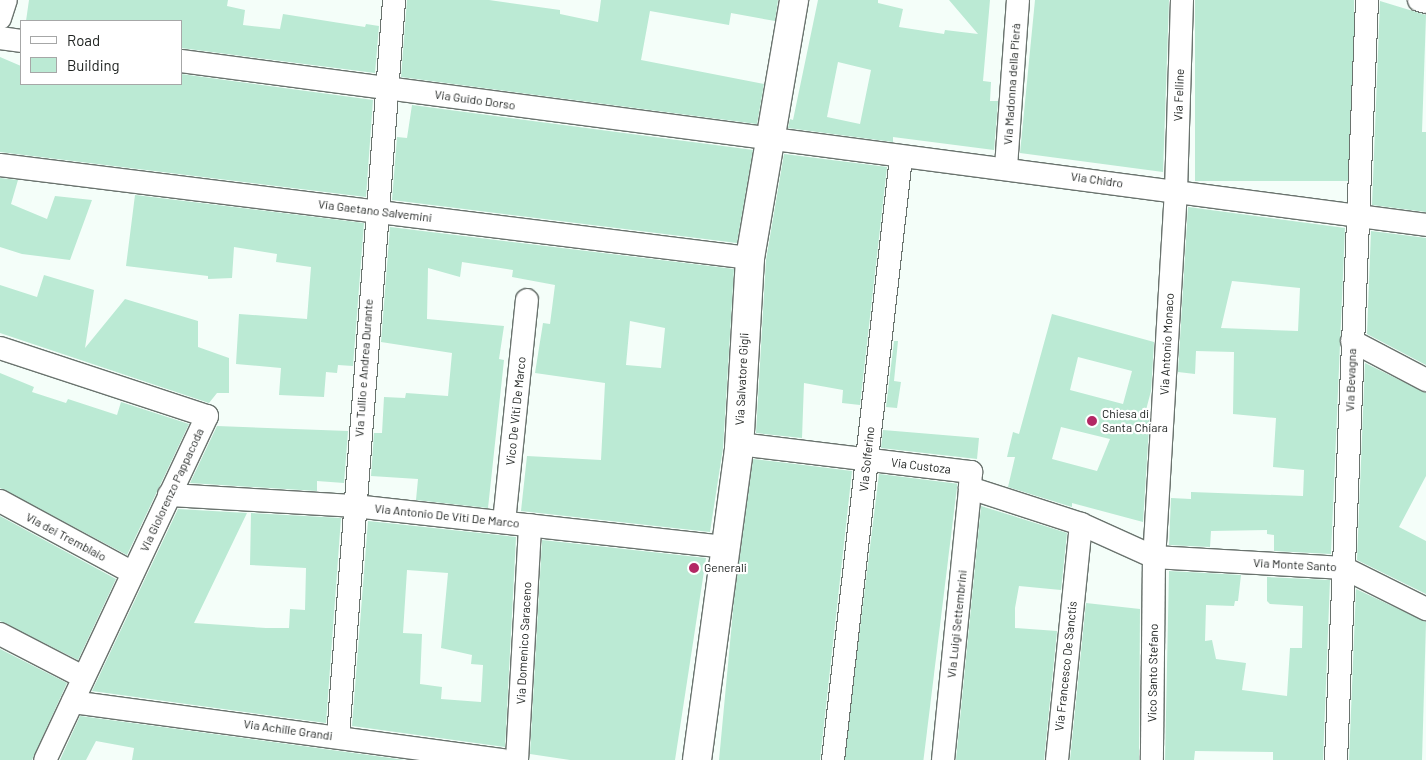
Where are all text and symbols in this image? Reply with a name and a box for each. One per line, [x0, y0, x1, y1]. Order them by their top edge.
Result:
legend [20, 20, 182, 85]
street label: Via Madonna della Pierà [1001, 23, 1023, 145]
text: Road [67, 31, 100, 49]
text: Building [67, 56, 120, 74]
street label: Via Felline [1171, 68, 1187, 122]
street label: Via Guido Dorso [434, 87, 516, 113]
street label: Via Chidro [1070, 169, 1124, 191]
street label: Via Gaetano Salvemini [317, 197, 433, 225]
street label: Via Antonio Monaco [1157, 293, 1177, 395]
street label: Via Tullio e Andrea Durante [352, 299, 376, 437]
street label: Via Salvatore Gigli [732, 332, 752, 426]
street label: Via Bevagna [1343, 348, 1359, 412]
street label: Vico De Viti De Marco [503, 356, 529, 466]
place label: Chiesa di Santa Chiara [1102, 407, 1168, 435]
marker: Chiesa di Santa Chiara [1086, 415, 1098, 427]
street label: Via Giolorenzo Pappacoda [137, 426, 207, 554]
street label: Via Solferino [856, 426, 878, 492]
street label: Via Custoza [890, 455, 952, 477]
street label: Via Antonio De Viti De Marco [374, 501, 520, 531]
street label: Via dei Tremblaio [23, 510, 109, 564]
street label: Via Monte Santo [1253, 556, 1337, 574]
place label: Generali [704, 561, 747, 575]
marker: Generali [688, 562, 700, 574]
street label: Via Luigi Settembrini [944, 569, 970, 679]
street label: Via Domenico Saraceno [514, 581, 534, 705]
street label: Via Francesco De Sanctis [1052, 600, 1080, 732]
street label: Vico Santo Stefano [1145, 624, 1161, 722]
street label: Via Achille Grandi [243, 717, 333, 743]

